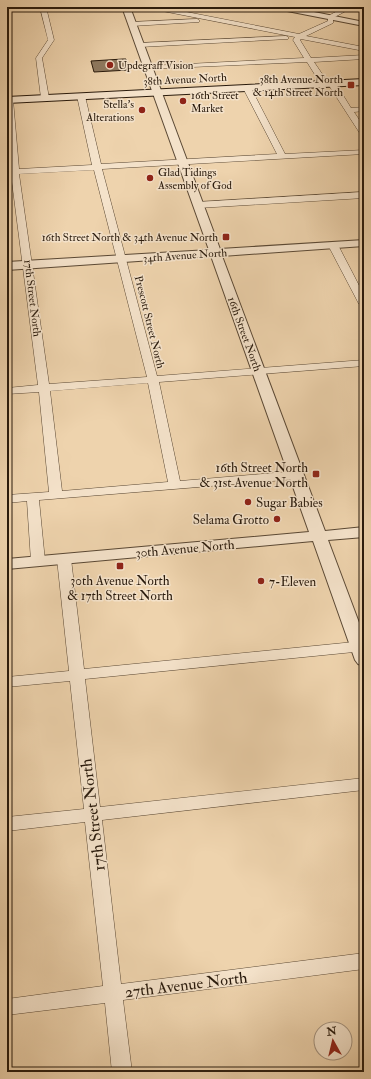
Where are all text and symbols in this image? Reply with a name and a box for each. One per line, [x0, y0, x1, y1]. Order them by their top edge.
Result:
place label: Updegraff Vision [118, 59, 194, 73]
marker: Updegraff Vision [105, 60, 115, 70]
street label: 38th Avenue North [143, 71, 227, 88]
place label: 38th Avenue North & 14th Street North [253, 73, 343, 99]
marker: 38th Avenue North & 14th Street North [346, 80, 356, 90]
place label: 16th Street Market [191, 89, 239, 115]
marker: 16th Street Market [178, 96, 188, 106]
place label: Stella's Alterations [85, 98, 134, 124]
marker: Stella's Alterations [137, 105, 147, 115]
place label: Glad Tidings Assembly of God [157, 166, 233, 193]
marker: Glad Tidings Assembly of God [145, 173, 155, 183]
place label: 16th Street North & 34th Avenue North [42, 231, 218, 244]
marker: 16th Street North & 34th Avenue North [221, 232, 231, 242]
street label: 34th Avenue North [143, 246, 228, 265]
street label: 17th Street North [21, 259, 44, 338]
street label: Prescott Street North [132, 274, 167, 370]
street label: 16th Street North [225, 295, 264, 373]
place label: 16th Street North & 31st Avenue North [200, 460, 308, 491]
marker: 16th Street North & 31st Avenue North [311, 469, 321, 479]
place label: Sugar Babies [256, 495, 323, 511]
marker: Sugar Babies [243, 497, 253, 507]
place label: Selama Grotto [193, 512, 269, 528]
marker: Selama Grotto [272, 514, 282, 524]
street label: 30th Avenue North [135, 537, 235, 561]
marker: 30th Avenue North & 17th Street North [115, 561, 125, 571]
place label: 30th Avenue North & 17th Street North [67, 573, 173, 604]
place label: 7-Eleven [269, 574, 316, 590]
marker: 7-Eleven [256, 576, 266, 586]
street label: 17th Street North [76, 757, 110, 872]
street label: 27th Avenue North [124, 967, 249, 1002]
north arrow [313, 1021, 353, 1061]
text: N [325, 1024, 339, 1039]

